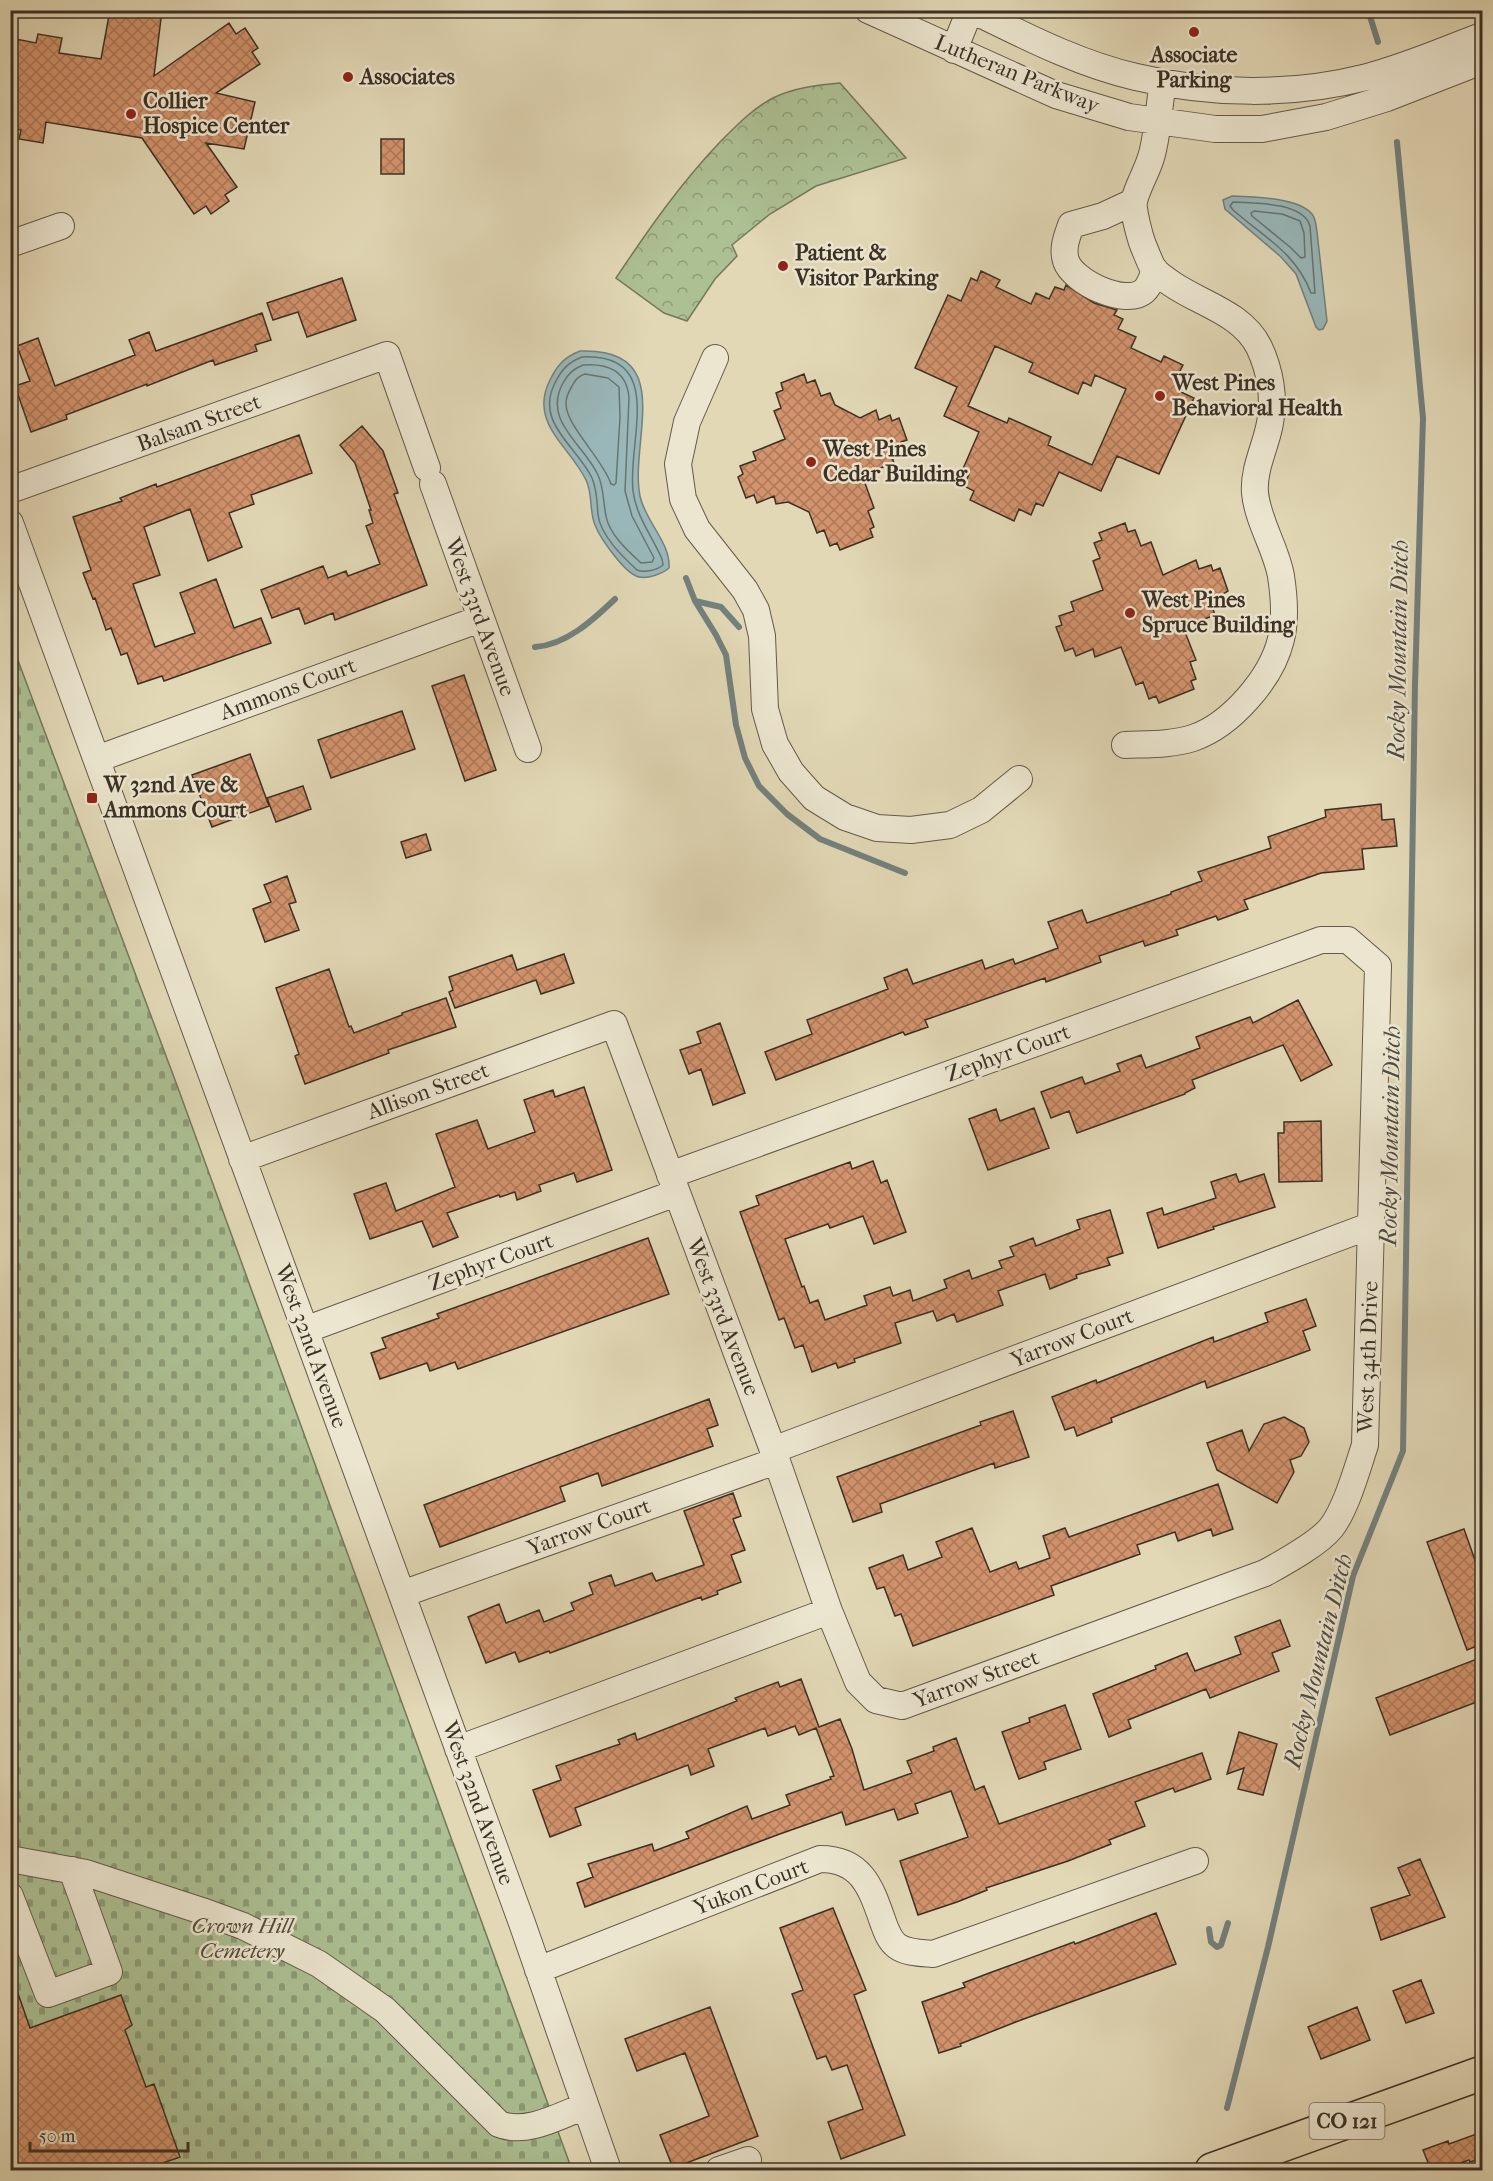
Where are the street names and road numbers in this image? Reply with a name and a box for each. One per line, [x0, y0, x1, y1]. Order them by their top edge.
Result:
street label: Lutheran Parkway [931, 29, 1104, 119]
street label: Balsam Street [134, 389, 265, 457]
street label: West 33rd Avenue [439, 533, 521, 700]
street label: Ammons Court [215, 652, 360, 726]
street label: Zephyr Court [942, 1018, 1074, 1088]
street label: Allison Street [363, 1057, 493, 1125]
street label: Zephyr Court [425, 1227, 557, 1297]
street label: West 33rd Avenue [681, 1234, 765, 1400]
street label: West 32nd Avenue [269, 1260, 353, 1432]
street label: West 34th Drive [1352, 1280, 1384, 1435]
street label: Yarrow Court [1006, 1303, 1137, 1374]
street label: Yarrow Court [523, 1493, 654, 1562]
street label: Yarrow Street [909, 1644, 1043, 1714]
street label: West 32nd Avenue [436, 1717, 520, 1889]
street label: Yukon Court [689, 1853, 812, 1921]
road number: CO 121 [1310, 2103, 1384, 2139]

